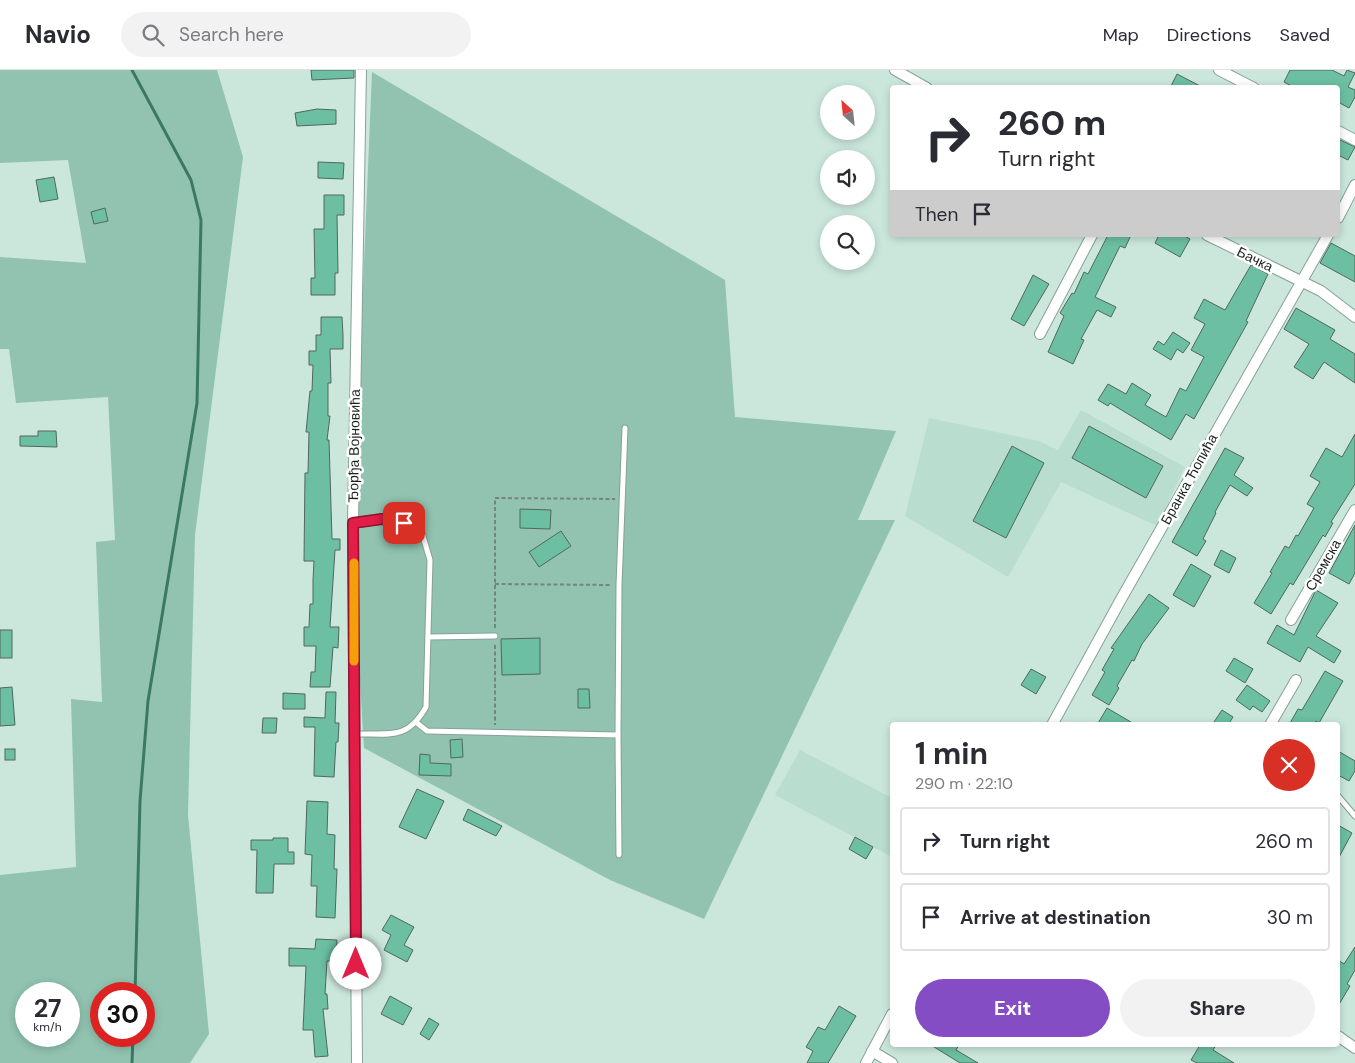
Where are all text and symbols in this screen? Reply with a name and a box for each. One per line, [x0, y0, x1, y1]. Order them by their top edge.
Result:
search box [121, 12, 471, 57]
text: Navio [25, 19, 91, 50]
icon: search [139, 21, 167, 49]
text: Search here [179, 22, 284, 47]
text: Map [1103, 23, 1139, 47]
text: Directions [1167, 23, 1252, 47]
text: Saved [1280, 23, 1330, 47]
north arrow [820, 85, 875, 140]
map controls [820, 85, 875, 270]
text: 260 m [998, 100, 1106, 146]
icon: right [915, 105, 980, 170]
text: Turn right [998, 144, 1095, 173]
button: sound [820, 150, 875, 205]
icon: arrive [968, 200, 996, 228]
text: Then [915, 202, 958, 227]
button: search [820, 215, 875, 270]
street label: Бачка [1234, 243, 1276, 276]
street label: Ђорђа Војновића [344, 389, 364, 503]
street label: Бранка Ћопића [1157, 430, 1221, 528]
pin [383, 502, 425, 544]
icon: arrive [390, 509, 418, 537]
street label: Сремска [1301, 536, 1345, 594]
text: 1 min [915, 734, 988, 773]
button: close [1263, 739, 1315, 791]
text: 290 m · 22:10 [915, 773, 1013, 794]
icon: right [917, 827, 945, 855]
text: Turn right [960, 829, 1050, 854]
text: 260 m [1255, 829, 1313, 854]
icon: arrive [917, 903, 945, 931]
text: Arrive at destination [960, 905, 1151, 930]
text: 30 m [1267, 905, 1313, 930]
position arrow [329, 937, 381, 989]
button: Exit [915, 979, 1110, 1037]
button: Share [1120, 979, 1315, 1037]
speed limit sign: 30 [90, 982, 155, 1047]
text: 27 [34, 992, 61, 1025]
text: km/h [33, 1019, 62, 1035]

